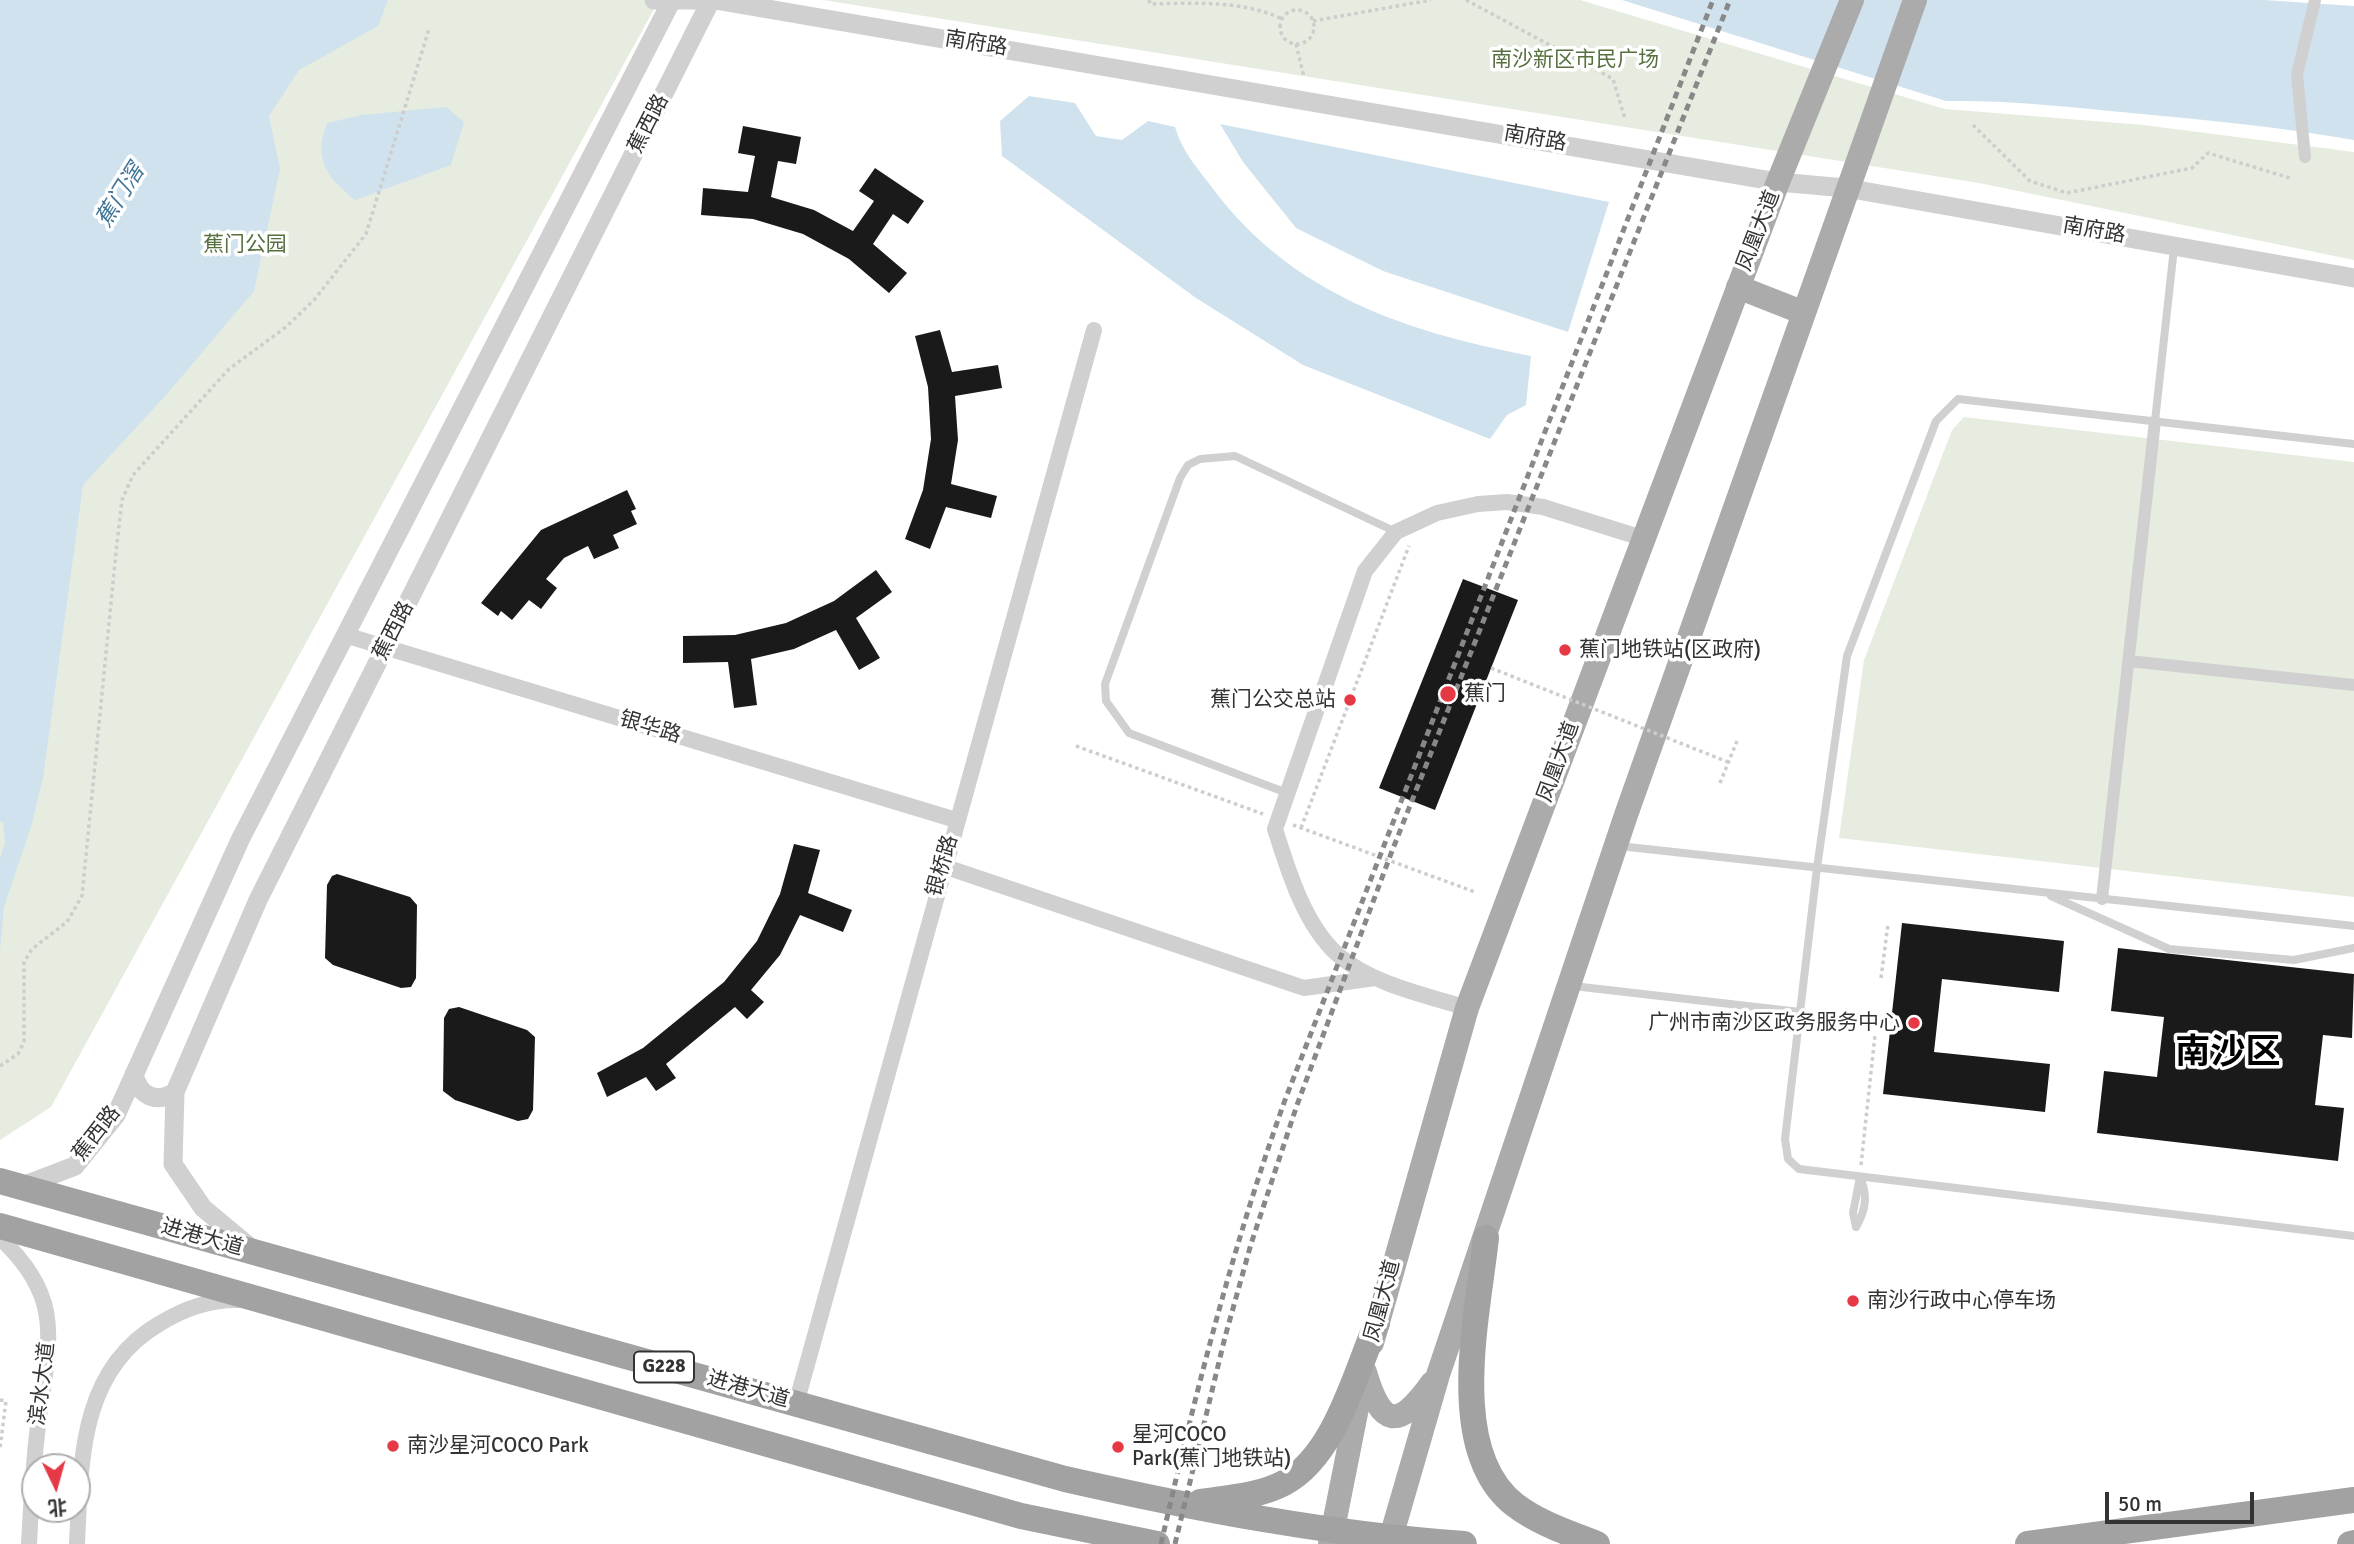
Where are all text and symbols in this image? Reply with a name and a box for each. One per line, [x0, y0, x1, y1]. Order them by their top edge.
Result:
street label: 南府路 [943, 27, 1009, 61]
park label: 南沙新区市民广场 [1491, 47, 1659, 73]
street label: 蕉西路 [623, 90, 675, 158]
street label: 南府路 [1502, 121, 1568, 157]
water label: 蕉门滘 [91, 159, 151, 233]
street label: 凤凰大道 [1732, 187, 1786, 275]
street label: 南府路 [2061, 213, 2127, 249]
park label: 蕉门公园 [203, 232, 287, 258]
street label: 蕉西路 [368, 597, 420, 665]
place label: 蕉门地铁站(区政府) [1579, 637, 1761, 663]
marker: 蕉门地铁站(区政府) [1557, 642, 1573, 658]
place label: 蕉门 [1464, 681, 1506, 707]
marker: 蕉门 [1438, 684, 1458, 704]
place label: 蕉门公交总站 [1210, 687, 1336, 713]
marker: 蕉门公交总站 [1342, 692, 1358, 708]
street label: 银华路 [616, 707, 684, 749]
street label: 凤凰大道 [1533, 718, 1585, 806]
street label: 银桥路 [922, 832, 964, 900]
place label: 广州市南沙区政务服务中心 [1648, 1010, 1900, 1036]
marker: 广州市南沙区政务服务中心 [1906, 1015, 1922, 1031]
district label: 南沙区 [2176, 1033, 2280, 1075]
street label: 蕉西路 [68, 1101, 126, 1167]
street label: 进港大道 [158, 1214, 246, 1262]
street label: 凤凰大道 [1360, 1257, 1406, 1345]
place label: 南沙行政中心停车场 [1867, 1288, 2056, 1314]
marker: 南沙行政中心停车场 [1845, 1293, 1861, 1309]
street label: 滨水大道 [25, 1341, 61, 1427]
road number: G228 [634, 1352, 694, 1382]
street label: 进港大道 [704, 1366, 792, 1414]
place label: 星河COCO Park(蕉门地铁站) [1132, 1422, 1291, 1472]
place label: 南沙星河COCO Park [407, 1433, 589, 1459]
marker: 南沙星河COCO Park [385, 1438, 401, 1454]
marker: 星河COCO Park(蕉门地铁站) [1110, 1439, 1126, 1455]
north arrow [21, 1453, 91, 1523]
scale bar [2109, 1478, 2258, 1522]
text: 50 m [2118, 1491, 2162, 1517]
text: 北 [47, 1494, 68, 1520]

